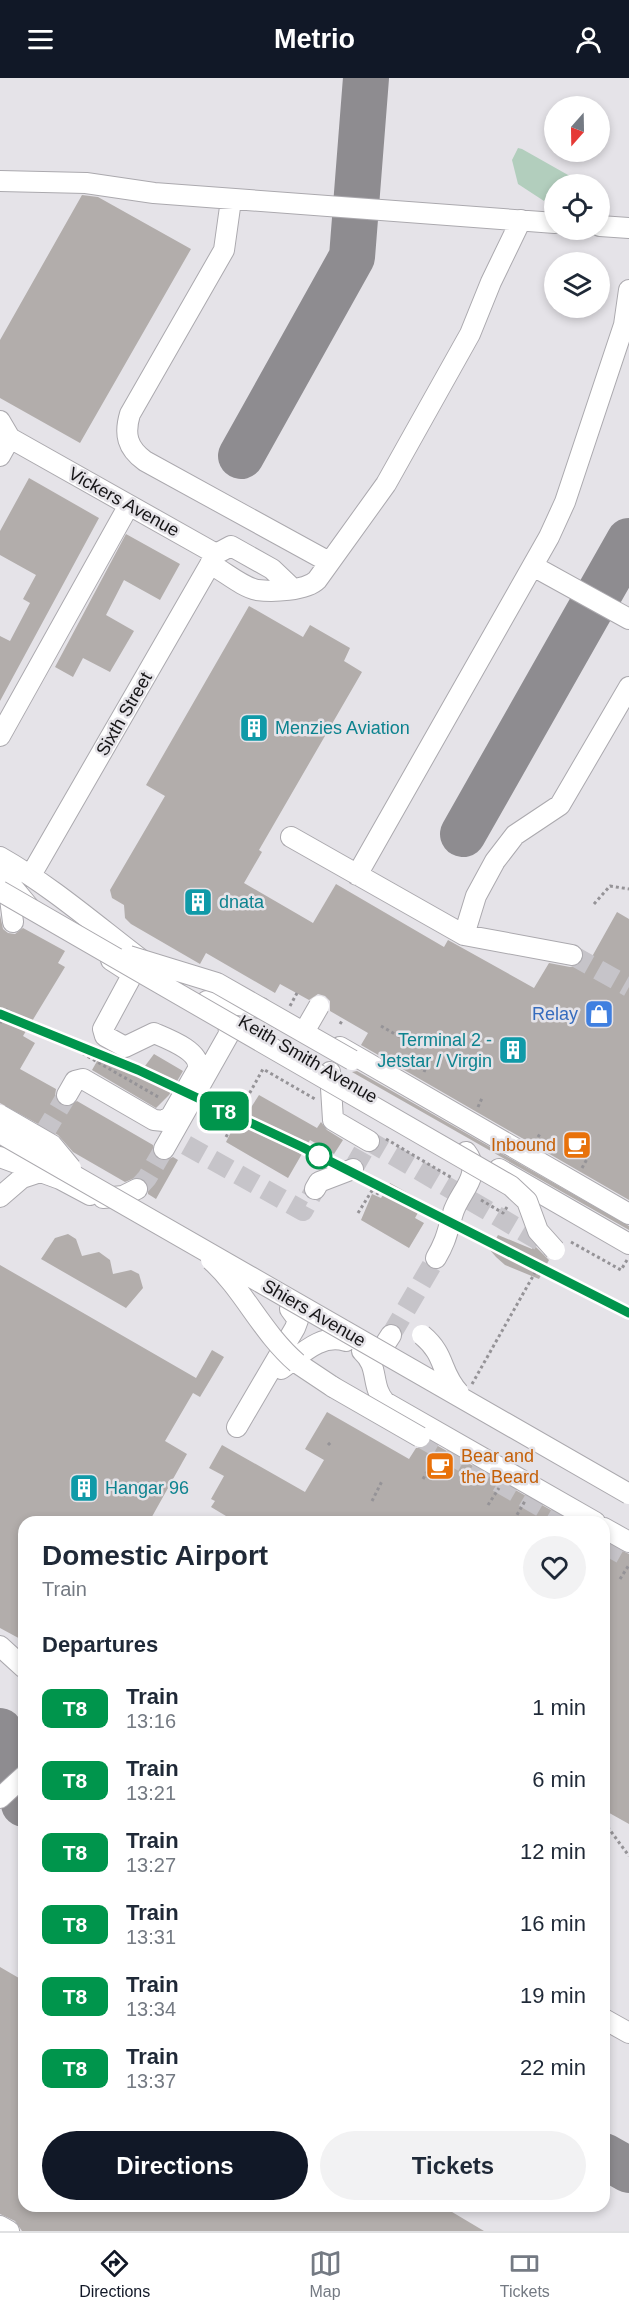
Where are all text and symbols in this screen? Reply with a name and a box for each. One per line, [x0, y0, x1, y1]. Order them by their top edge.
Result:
icon: menu [24, 23, 57, 56]
icon: person [572, 23, 605, 56]
text: Metrio [274, 24, 355, 54]
north arrow [544, 96, 610, 162]
map controls [544, 96, 610, 318]
button: locate [544, 174, 610, 240]
button: layers [544, 252, 610, 318]
street label: Vickers Avenue [65, 463, 183, 541]
street label: Sixth Street [92, 669, 156, 759]
building icon: Menzies Aviation [238, 712, 270, 744]
place label: Menzies Aviation [275, 718, 410, 738]
building icon: dnata [182, 886, 214, 918]
place label: dnata [219, 892, 265, 912]
shop icon: Relay [583, 998, 615, 1030]
place label: Relay [532, 1004, 578, 1024]
street label: Keith Smith Avenue [235, 1011, 381, 1107]
place label: Terminal 2 - Jetstar / Virgin [377, 1030, 492, 1071]
building icon: Terminal 2 - Jetstar / Virgin [497, 1034, 529, 1066]
line badge: T8 [197, 1092, 251, 1130]
text: T8 [212, 1100, 236, 1123]
cafe icon: Inbound [561, 1129, 593, 1161]
place label: Inbound [491, 1135, 556, 1155]
unlabelled marker [306, 1143, 332, 1169]
street label: Shiers Avenue [259, 1275, 369, 1351]
place label: Bear and the Beard [461, 1446, 539, 1487]
cafe icon: Bear and the Beard [424, 1450, 456, 1482]
building icon: Hangar 96 [68, 1472, 100, 1504]
place label: Hangar 96 [105, 1478, 189, 1498]
button: heart [523, 1536, 586, 1599]
text: Domestic Airport [42, 1540, 268, 1571]
text: Train [42, 1578, 87, 1600]
text: Departures [42, 1632, 158, 1657]
text: Train [126, 1684, 179, 1709]
text: 1 min [532, 1695, 586, 1720]
text: T8 [63, 1697, 87, 1720]
text: 13:16 [126, 1710, 176, 1732]
text: Train [126, 1756, 179, 1781]
text: 6 min [532, 1767, 586, 1792]
text: T8 [63, 1769, 87, 1792]
text: 13:21 [126, 1782, 176, 1804]
text: Train [126, 1828, 179, 1853]
text: 12 min [520, 1839, 586, 1864]
text: T8 [63, 1841, 87, 1864]
text: 13:27 [126, 1854, 176, 1876]
text: Train [126, 1900, 179, 1925]
text: 16 min [520, 1911, 586, 1936]
text: T8 [63, 1913, 87, 1936]
text: 13:31 [126, 1926, 176, 1948]
text: Train [126, 1972, 179, 1997]
text: 19 min [520, 1983, 586, 2008]
text: T8 [63, 1985, 87, 2008]
text: 13:34 [126, 1998, 176, 2020]
text: Train [126, 2044, 179, 2069]
text: 22 min [520, 2055, 586, 2080]
text: T8 [63, 2057, 87, 2080]
text: 13:37 [126, 2070, 176, 2092]
button: Directions [42, 2131, 308, 2200]
button: Tickets [320, 2131, 586, 2200]
tab: Directions [79, 2247, 150, 2301]
tab: Map [309, 2247, 342, 2301]
tab: Tickets [500, 2247, 550, 2301]

